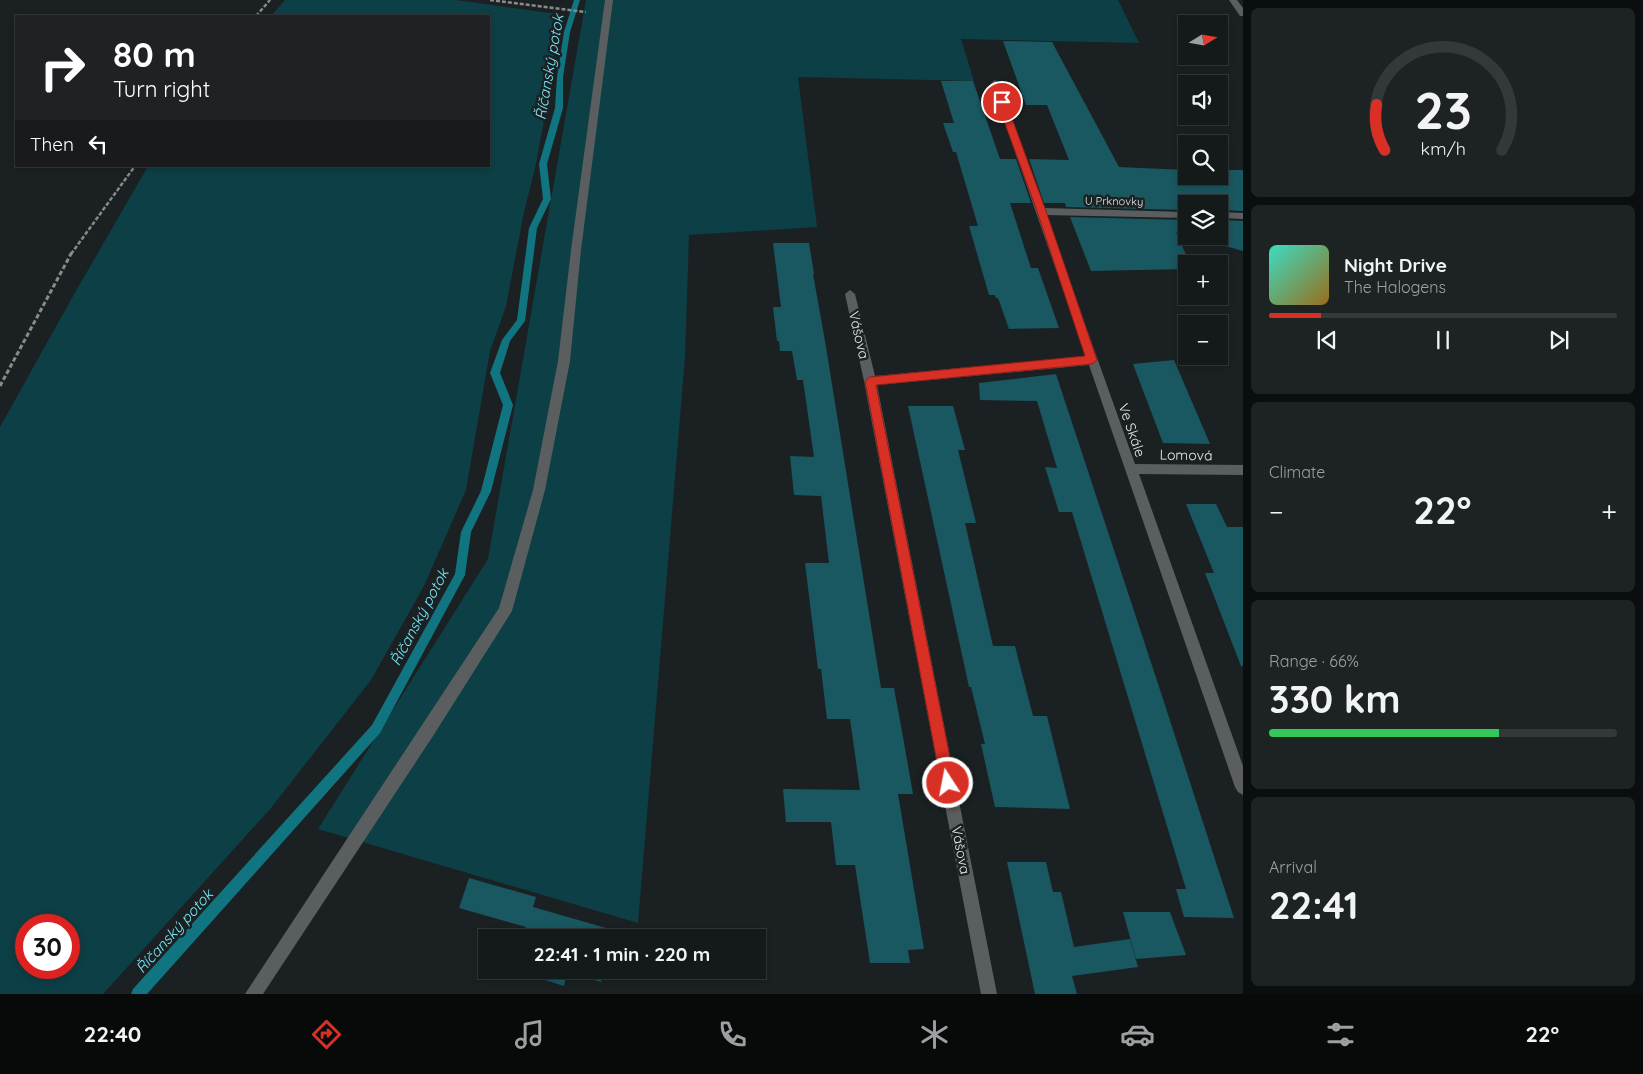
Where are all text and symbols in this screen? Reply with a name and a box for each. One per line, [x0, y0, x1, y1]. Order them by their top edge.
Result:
water label: Říčanský potok [530, 11, 568, 121]
north arrow [1178, 15, 1228, 65]
map controls [1178, 15, 1228, 365]
text: 80 m [113, 32, 196, 76]
icon: right [30, 35, 95, 100]
text: Turn right [113, 75, 210, 103]
button: sound [1178, 75, 1228, 125]
text: 23 [1414, 77, 1472, 142]
pin [981, 81, 1023, 123]
icon: arrive [988, 88, 1016, 116]
icon: left [84, 130, 112, 158]
text: Then [30, 132, 74, 156]
button: search [1178, 135, 1228, 185]
text: km/h [1420, 137, 1466, 159]
street label: U Prknovky [1085, 193, 1143, 209]
button: layers [1178, 195, 1228, 245]
text: Night Drive [1344, 253, 1447, 277]
button: + [1178, 255, 1228, 305]
text: The Halogens [1344, 277, 1446, 297]
street label: Vášova [845, 309, 873, 361]
button: − [1178, 315, 1228, 365]
icon: previous [1313, 326, 1341, 354]
icon: pause [1429, 326, 1457, 354]
icon: next [1545, 326, 1573, 354]
street label: Ve Skále [1114, 401, 1150, 459]
street label: Lomová [1159, 446, 1213, 464]
text: Climate [1269, 462, 1325, 482]
text: 22° [1413, 486, 1471, 534]
text: − [1269, 494, 1284, 529]
text: + [1601, 494, 1617, 529]
water label: Říčanský potok [386, 564, 453, 669]
text: Range · 66% [1269, 651, 1359, 671]
text: 330 km [1269, 675, 1400, 723]
position arrow [921, 756, 973, 808]
street label: Vášova [948, 825, 974, 875]
text: Arrival [1269, 857, 1317, 877]
text: 22:41 [1269, 881, 1359, 929]
water label: Říčanský potok [131, 884, 218, 977]
speed limit sign: 30 [15, 914, 80, 979]
text: 22:41 · 1 min · 220 m [534, 942, 710, 966]
icon: directions [309, 1017, 344, 1052]
icon: music [512, 1017, 547, 1052]
icon: phone [715, 1017, 750, 1052]
icon: climate [917, 1017, 952, 1052]
icon: car [1120, 1017, 1155, 1052]
icon: filters [1323, 1017, 1358, 1052]
text: 22:40 [84, 1020, 141, 1048]
text: 22° [1525, 1020, 1559, 1048]

